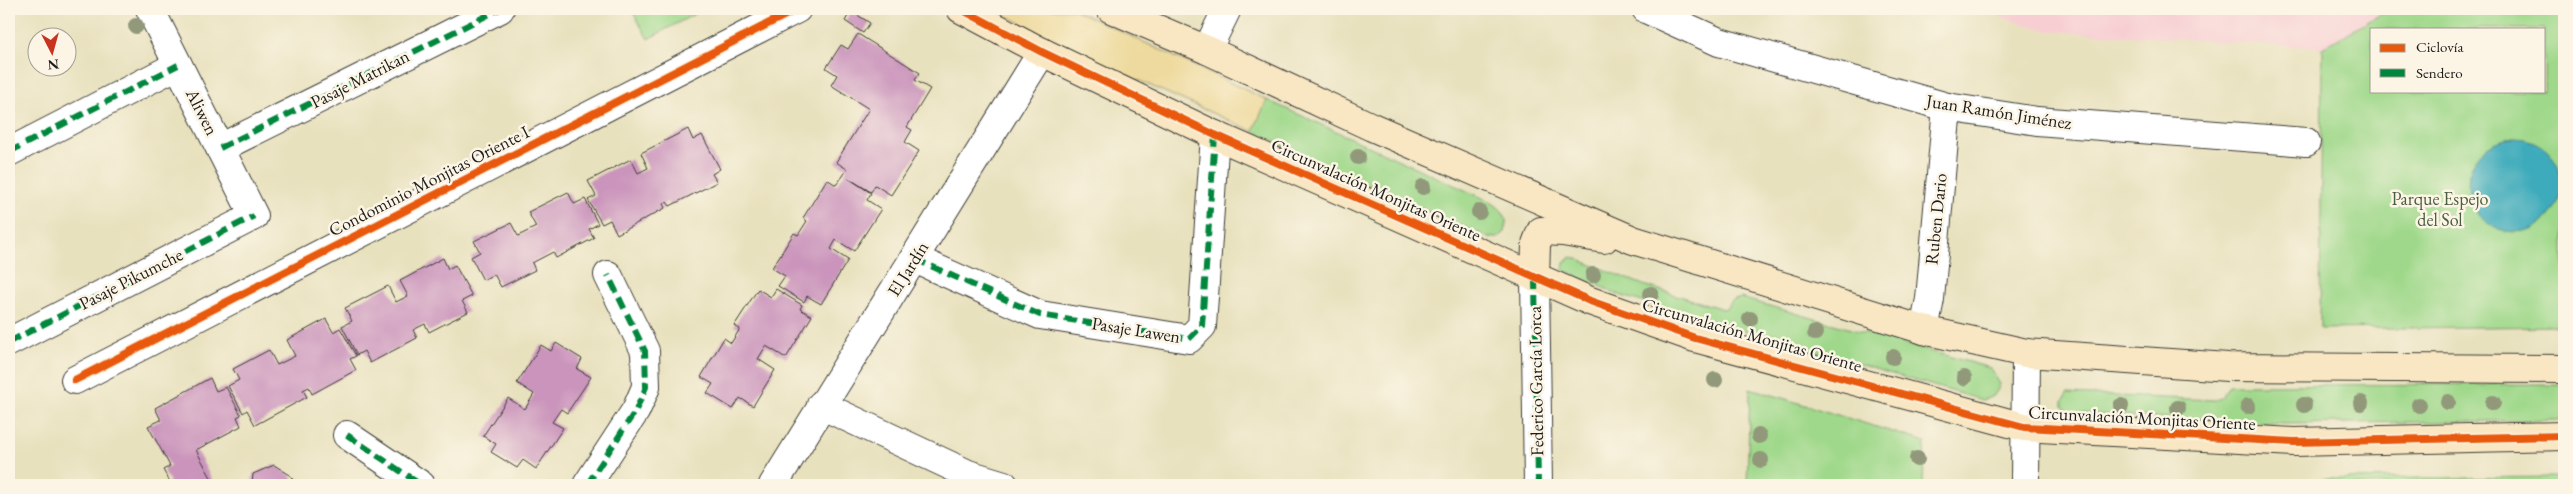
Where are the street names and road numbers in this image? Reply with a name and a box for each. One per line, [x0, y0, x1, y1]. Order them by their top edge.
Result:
street label: Pasaje Matrikan [306, 44, 414, 113]
street label: Aliwen [180, 84, 224, 140]
street label: Juan Ramón Jiménez [1923, 88, 2074, 134]
street label: Condominio Monjitas Oriente I [325, 120, 533, 241]
street label: Circunvalación Monjitas Oriente [1268, 133, 1485, 246]
street label: Ruben Dario [1919, 172, 1952, 266]
street label: El Jardín [882, 237, 934, 300]
street label: Pasaje Pikumche [75, 243, 187, 315]
street label: Circunvalación Monjitas Oriente [1640, 292, 1865, 377]
street label: Federico García Lorca [1523, 305, 1548, 456]
street label: Pasaje Lawen [1090, 311, 1183, 348]
street label: Circunvalación Monjitas Oriente [2028, 400, 2256, 435]

